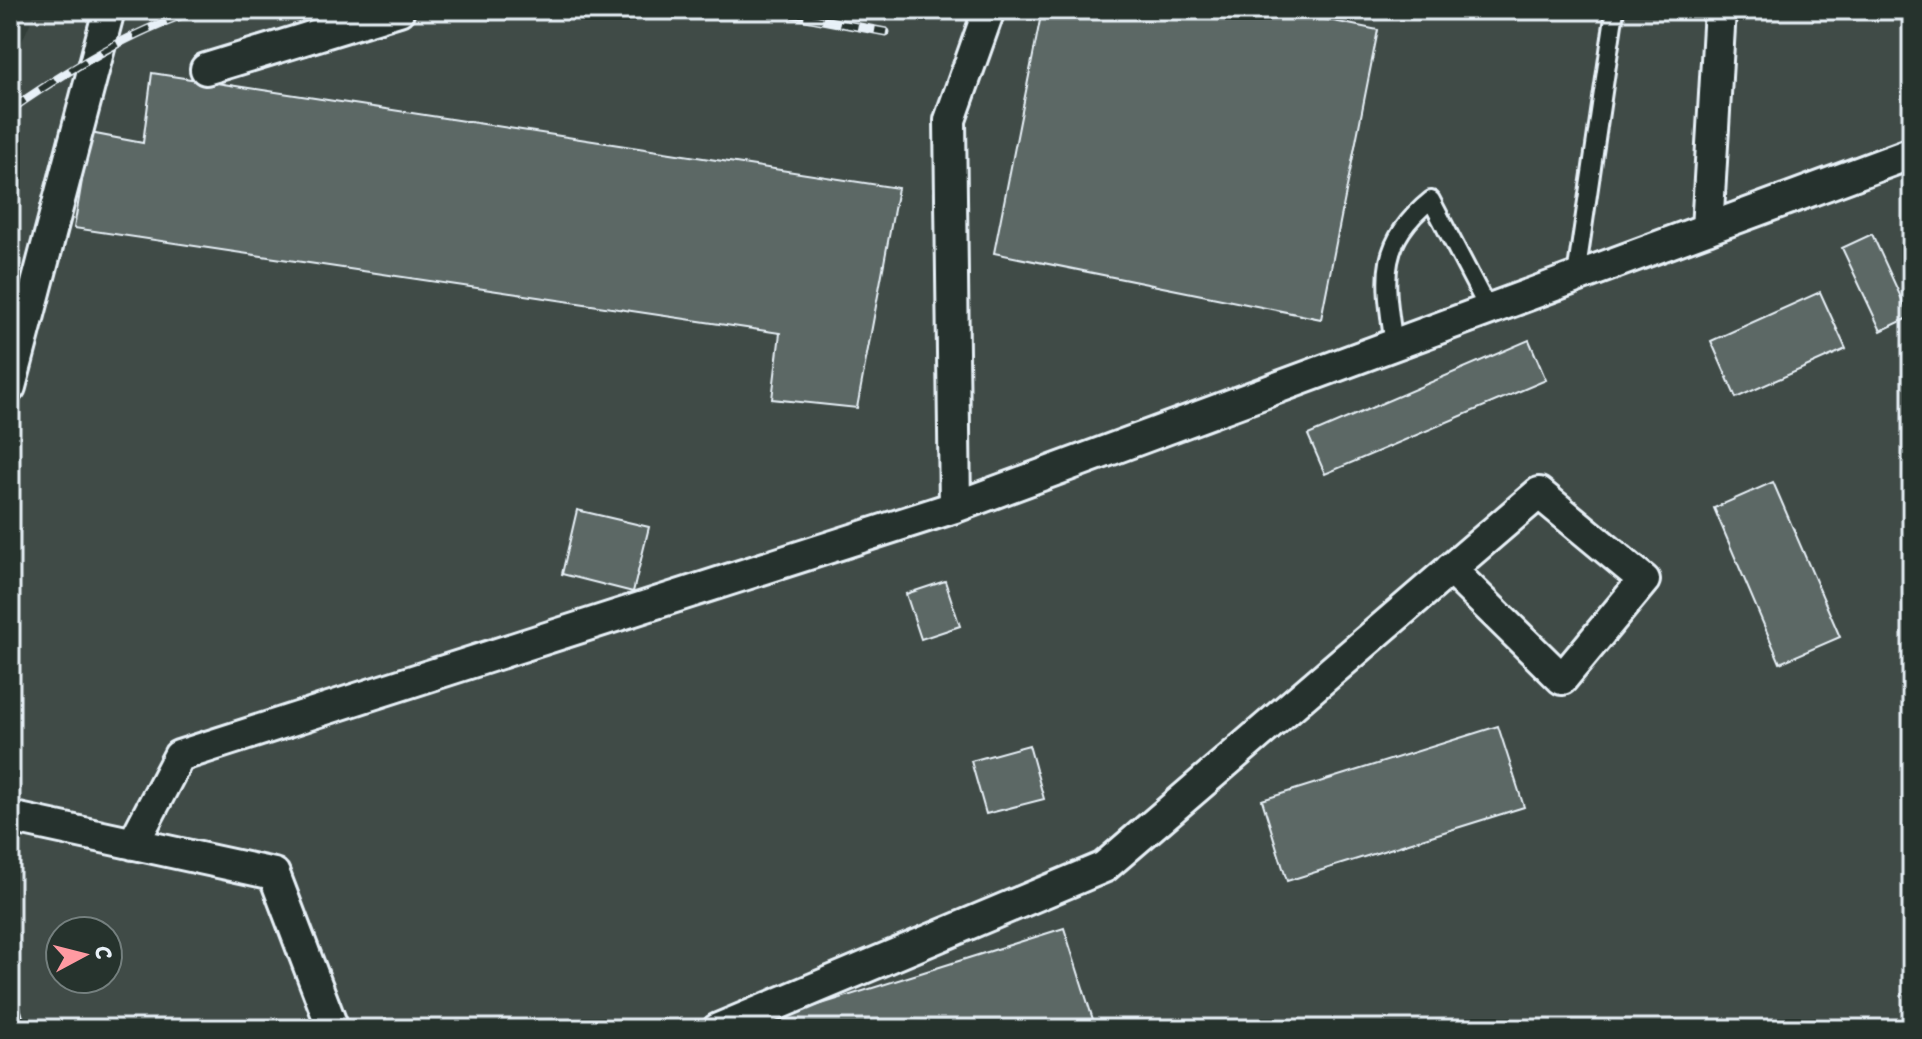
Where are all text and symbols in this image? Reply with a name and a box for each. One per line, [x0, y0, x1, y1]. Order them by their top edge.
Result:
north arrow [44, 915, 124, 995]
text: С [88, 944, 119, 961]

